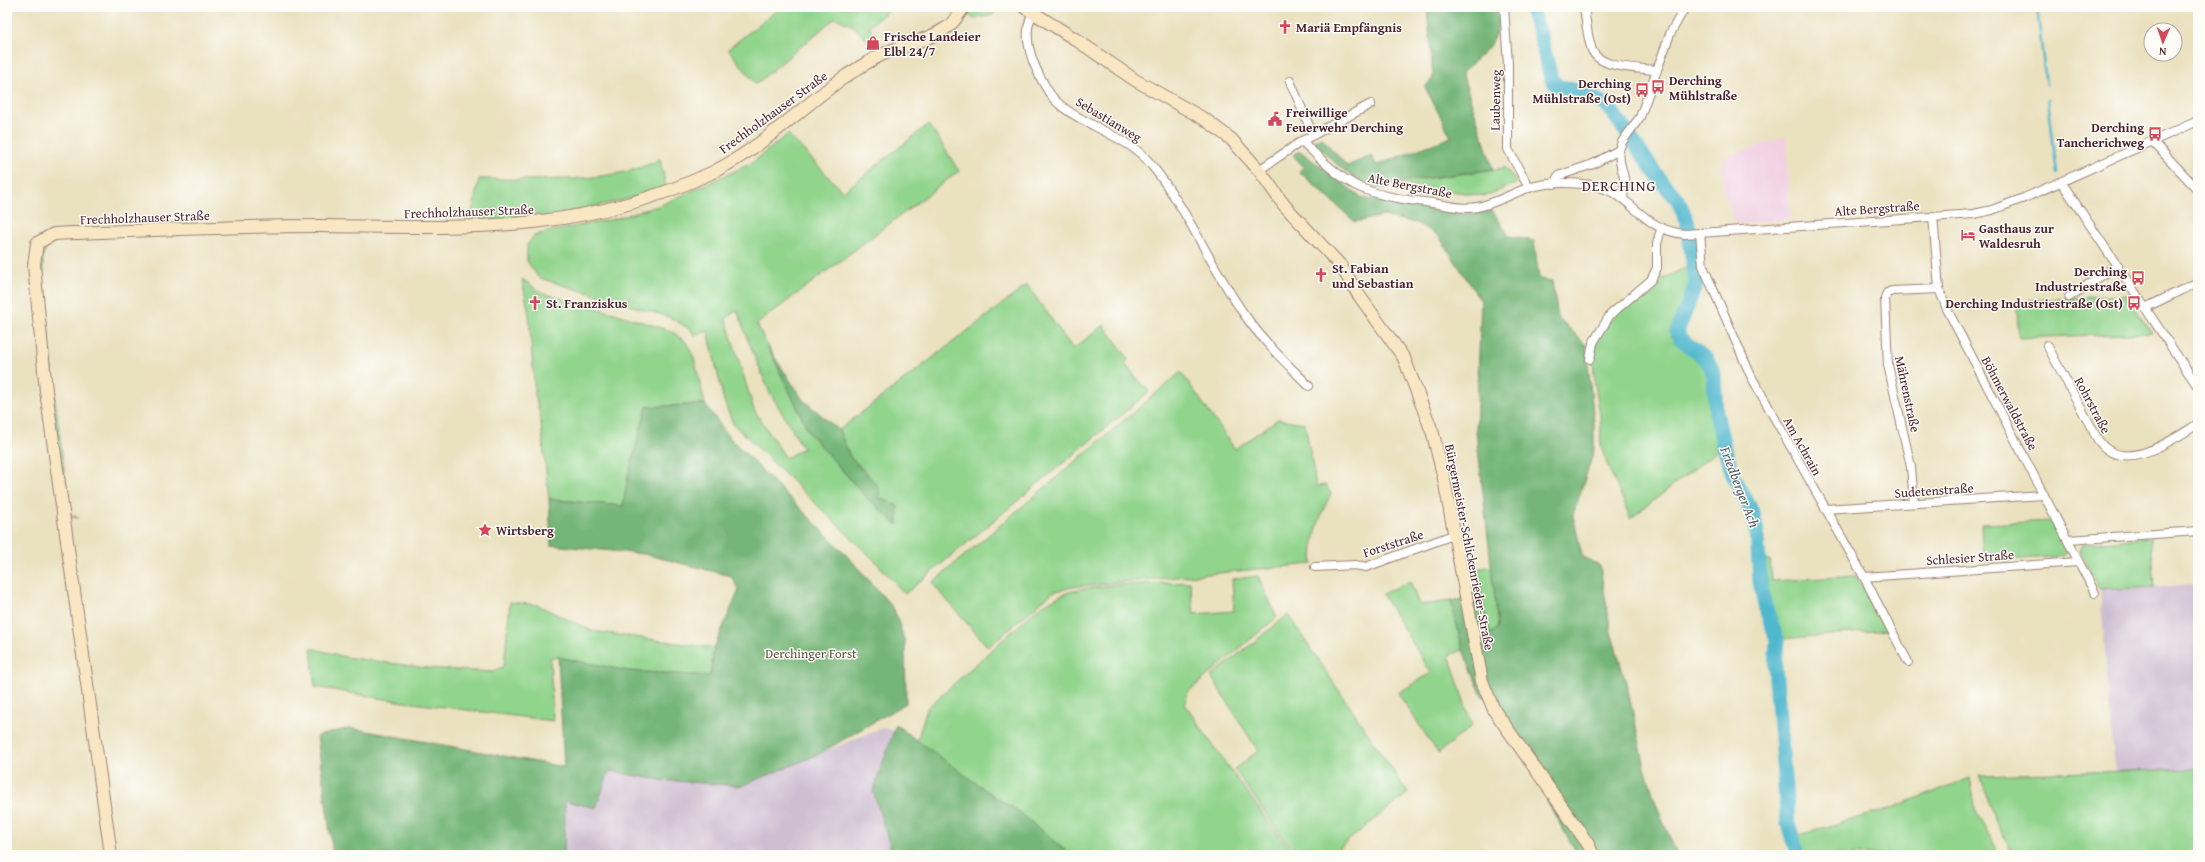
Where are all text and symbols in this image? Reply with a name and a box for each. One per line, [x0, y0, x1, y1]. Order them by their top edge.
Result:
place label: Mariä Empfängnis [1296, 18, 1402, 37]
church icon: Mariä Empfängnis [1277, 19, 1293, 35]
north arrow [2143, 22, 2183, 62]
place label: Frische Landeier Elbl 24/7 [884, 27, 980, 61]
shop icon: Frische Landeier Elbl 24/7 [865, 35, 881, 51]
text: N [2158, 44, 2167, 60]
street label: Frechholzhauser Straße [715, 67, 831, 158]
street label: Laubenweg [1485, 69, 1506, 131]
place label: Derching Mühlstraße [1669, 71, 1737, 105]
place label: Derching Mühlstraße (Ost) [1532, 74, 1631, 108]
bus stop icon: Derching Mühlstraße [1650, 79, 1666, 95]
bus stop icon: Derching Mühlstraße (Ost) [1634, 82, 1650, 98]
street label: Sebastianweg [1072, 92, 1146, 147]
place label: Freiwillige Feuerwehr Derching [1286, 103, 1403, 137]
public building icon: Freiwillige Feuerwehr Derching [1267, 111, 1283, 127]
place label: Derching Tancherichweg [2057, 118, 2144, 152]
bus stop icon: Derching Tancherichweg [2147, 126, 2163, 142]
street label: Alte Bergstraße [1366, 168, 1454, 203]
district label: DERCHING [1582, 175, 1656, 196]
street label: Alte Bergstraße [1834, 196, 1920, 221]
street label: Frechholzhauser Straße [404, 200, 534, 223]
street label: Frechholzhauser Straße [80, 206, 210, 229]
place label: Gasthaus zur Waldesruh [1979, 219, 2054, 253]
hotel icon: Gasthaus zur Waldesruh [1960, 227, 1976, 243]
place label: St. Fabian und Sebastian [1332, 259, 1414, 293]
place label: Derching Industriestraße [2035, 262, 2127, 296]
church icon: St. Fabian und Sebastian [1313, 267, 1329, 283]
bus stop icon: Derching Industriestraße [2130, 270, 2146, 286]
place label: St. Franziskus [546, 294, 628, 313]
place label: Derching Industriestraße (Ost) [1945, 294, 2123, 313]
church icon: St. Franziskus [527, 295, 543, 311]
bus stop icon: Derching Industriestraße (Ost) [2126, 295, 2142, 311]
street label: Böhmerwaldstraße [1977, 353, 2042, 454]
street label: Mährenstraße [1890, 354, 1925, 434]
street label: Rohrstraße [2070, 374, 2115, 437]
street label: Am Achrain [1779, 413, 1827, 480]
street label: Bürgermeister-Schlickenrieder-Straße [1440, 442, 1499, 652]
water label: Friedberger Ach [1715, 443, 1765, 530]
street label: Sudetenstraße [1894, 478, 1974, 503]
place label: Wirtsberg [496, 521, 554, 540]
place icon: Wirtsberg [477, 522, 493, 538]
street label: Forststraße [1361, 525, 1426, 562]
street label: Schlesier Straße [1925, 545, 2015, 570]
park label: Derchinger Forst [765, 644, 857, 663]

